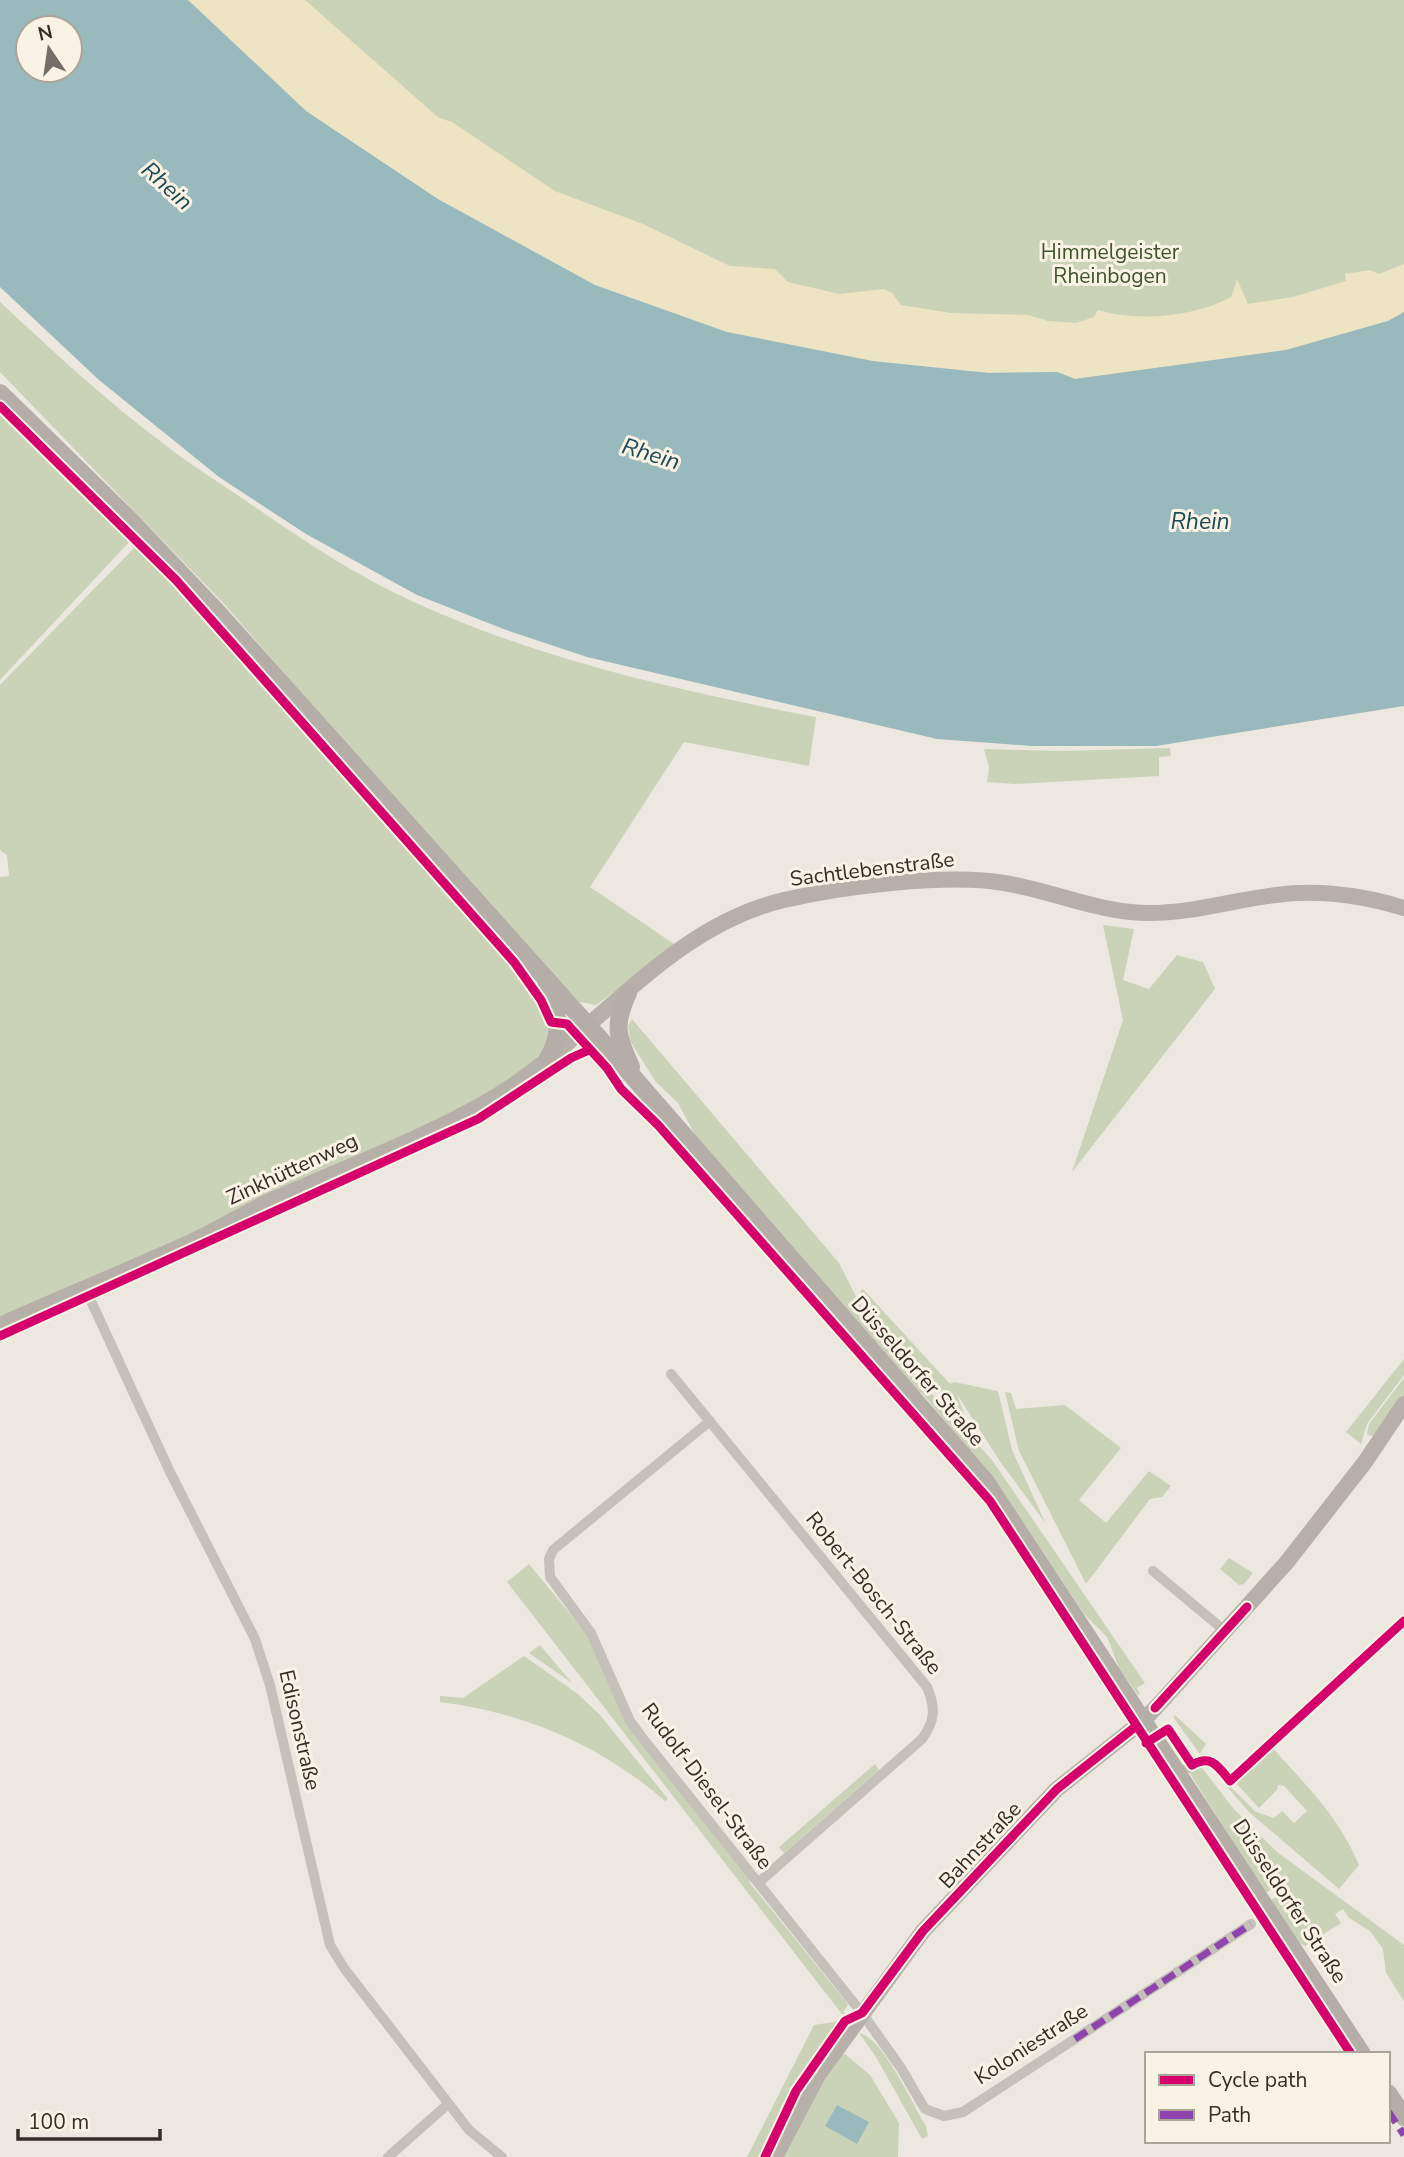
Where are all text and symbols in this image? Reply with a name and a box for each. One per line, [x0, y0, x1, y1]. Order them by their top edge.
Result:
north arrow [14, 14, 84, 84]
text: N [36, 19, 55, 48]
water label: Rhein [135, 155, 199, 217]
park label: Himmelgeister Rheinbogen [1041, 238, 1180, 290]
water label: Rhein [618, 431, 684, 477]
water label: Rhein [1170, 506, 1230, 537]
street label: Sachtlebenstraße [788, 845, 956, 893]
street label: Zinkhüttenweg [222, 1126, 362, 1212]
street label: Düsseldorfer Straße [845, 1290, 991, 1452]
street label: Robert-Bosch-Straße [800, 1506, 948, 1680]
street label: Edisonstraße [273, 1667, 327, 1793]
street label: Rudolf-Diesel-Straße [635, 1697, 779, 1875]
street label: Bahnstraße [933, 1796, 1027, 1894]
street label: Düsseldorfer Straße [1226, 1813, 1354, 1989]
street label: Koloniestraße [969, 1997, 1093, 2091]
legend [1145, 2052, 1390, 2143]
text: Cycle path [1208, 2066, 1307, 2094]
scale bar [18, 2098, 159, 2142]
text: Path [1208, 2101, 1251, 2129]
text: 100 m [28, 2108, 89, 2136]

